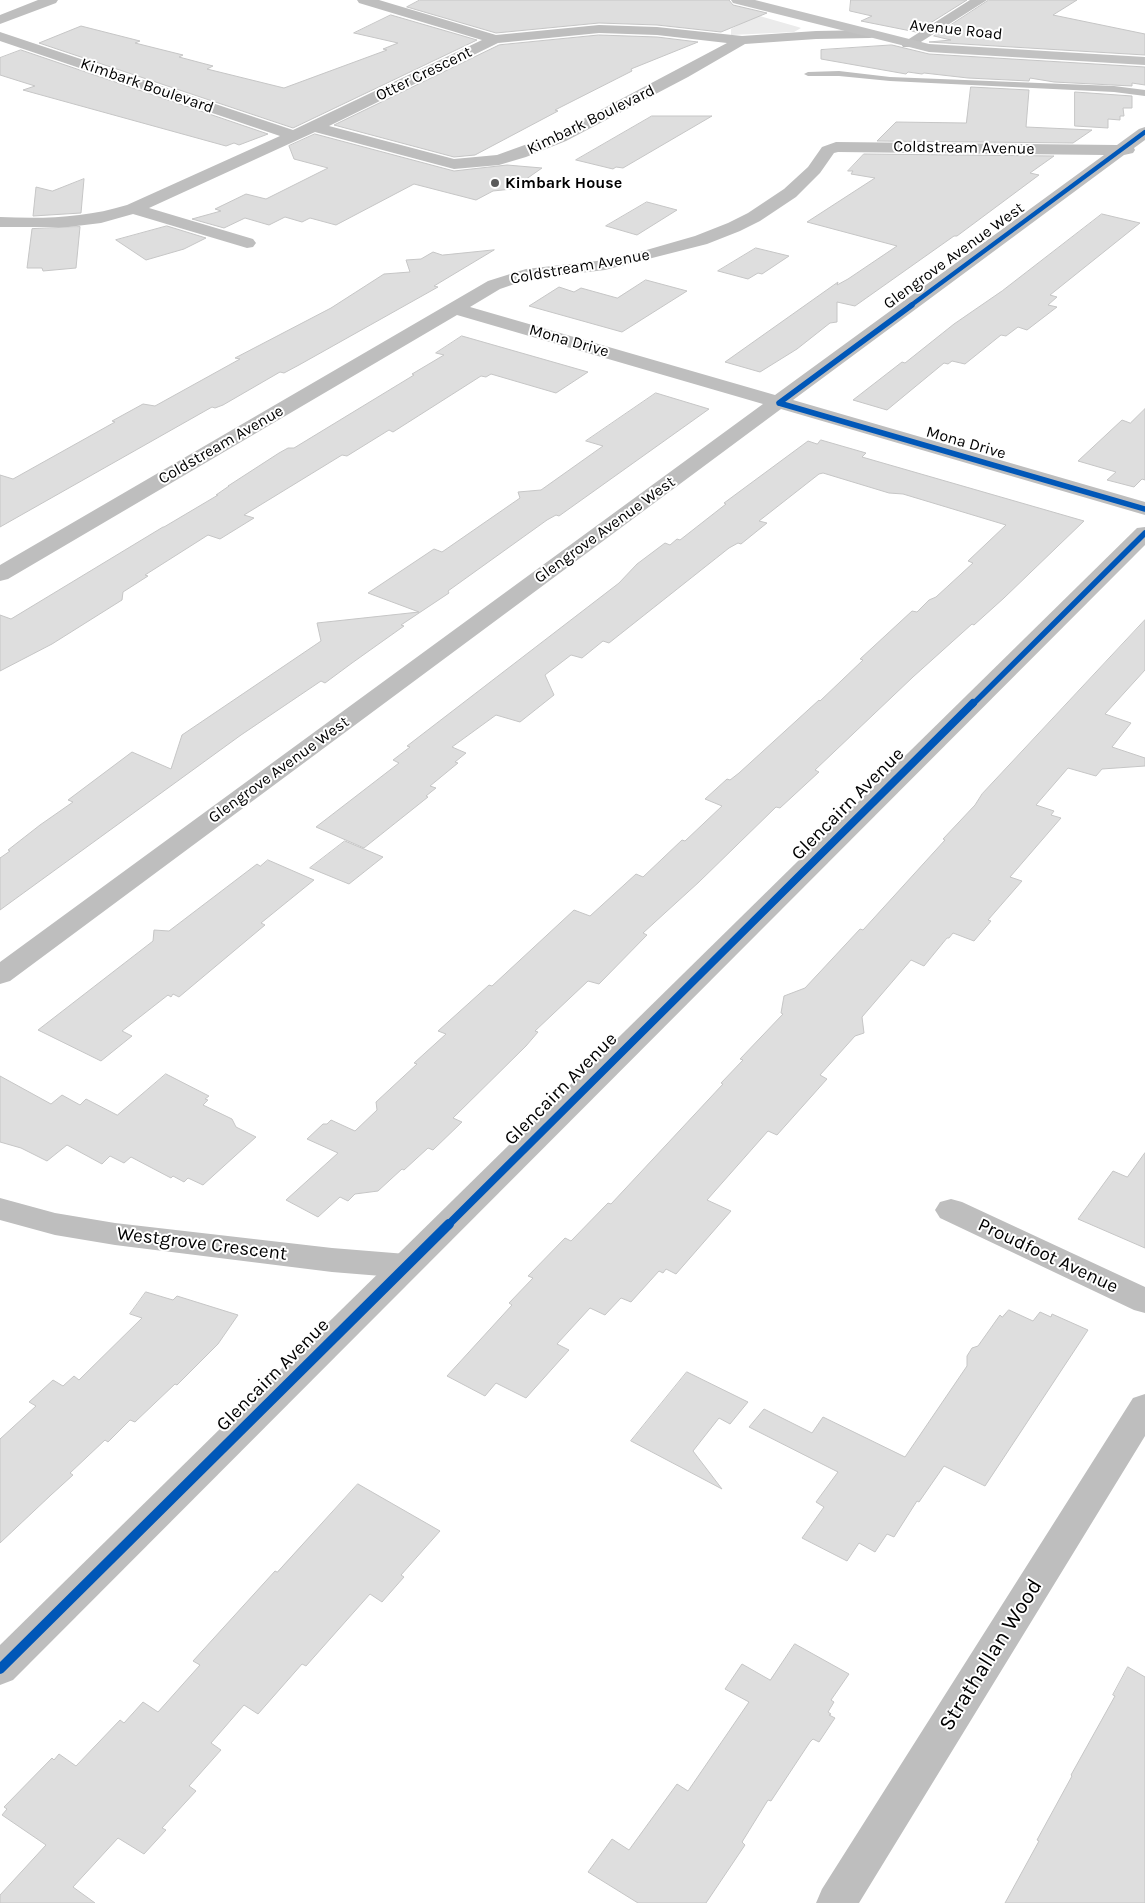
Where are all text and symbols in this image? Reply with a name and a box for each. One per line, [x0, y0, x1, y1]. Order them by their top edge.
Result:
street label: Avenue Road [909, 16, 1003, 44]
street label: Otter Crescent [373, 42, 475, 106]
street label: Kimbark Boulevard [78, 54, 216, 118]
street label: Kimbark Boulevard [524, 81, 658, 159]
street label: Coldstream Avenue [893, 137, 1035, 159]
place label: Kimbark House [505, 173, 622, 193]
marker: Kimbark House [489, 177, 501, 189]
street label: Glengrove Avenue West [880, 199, 1028, 313]
street label: Coldstream Avenue [509, 245, 651, 289]
street label: Mona Drive [527, 320, 611, 362]
street label: Coldstream Avenue [155, 401, 287, 489]
street label: Mona Drive [924, 422, 1008, 464]
street label: Glengrove Avenue West [531, 473, 679, 587]
street label: Glengrove Avenue West [205, 713, 353, 827]
street label: Glencairn Avenue [787, 743, 909, 865]
street label: Glencairn Avenue [500, 1028, 622, 1150]
street label: Proudfoot Avenue [974, 1214, 1122, 1298]
street label: Westgrove Crescent [116, 1222, 288, 1266]
street label: Glencairn Avenue [212, 1314, 334, 1436]
street label: Strathallan Wood [934, 1574, 1048, 1736]

